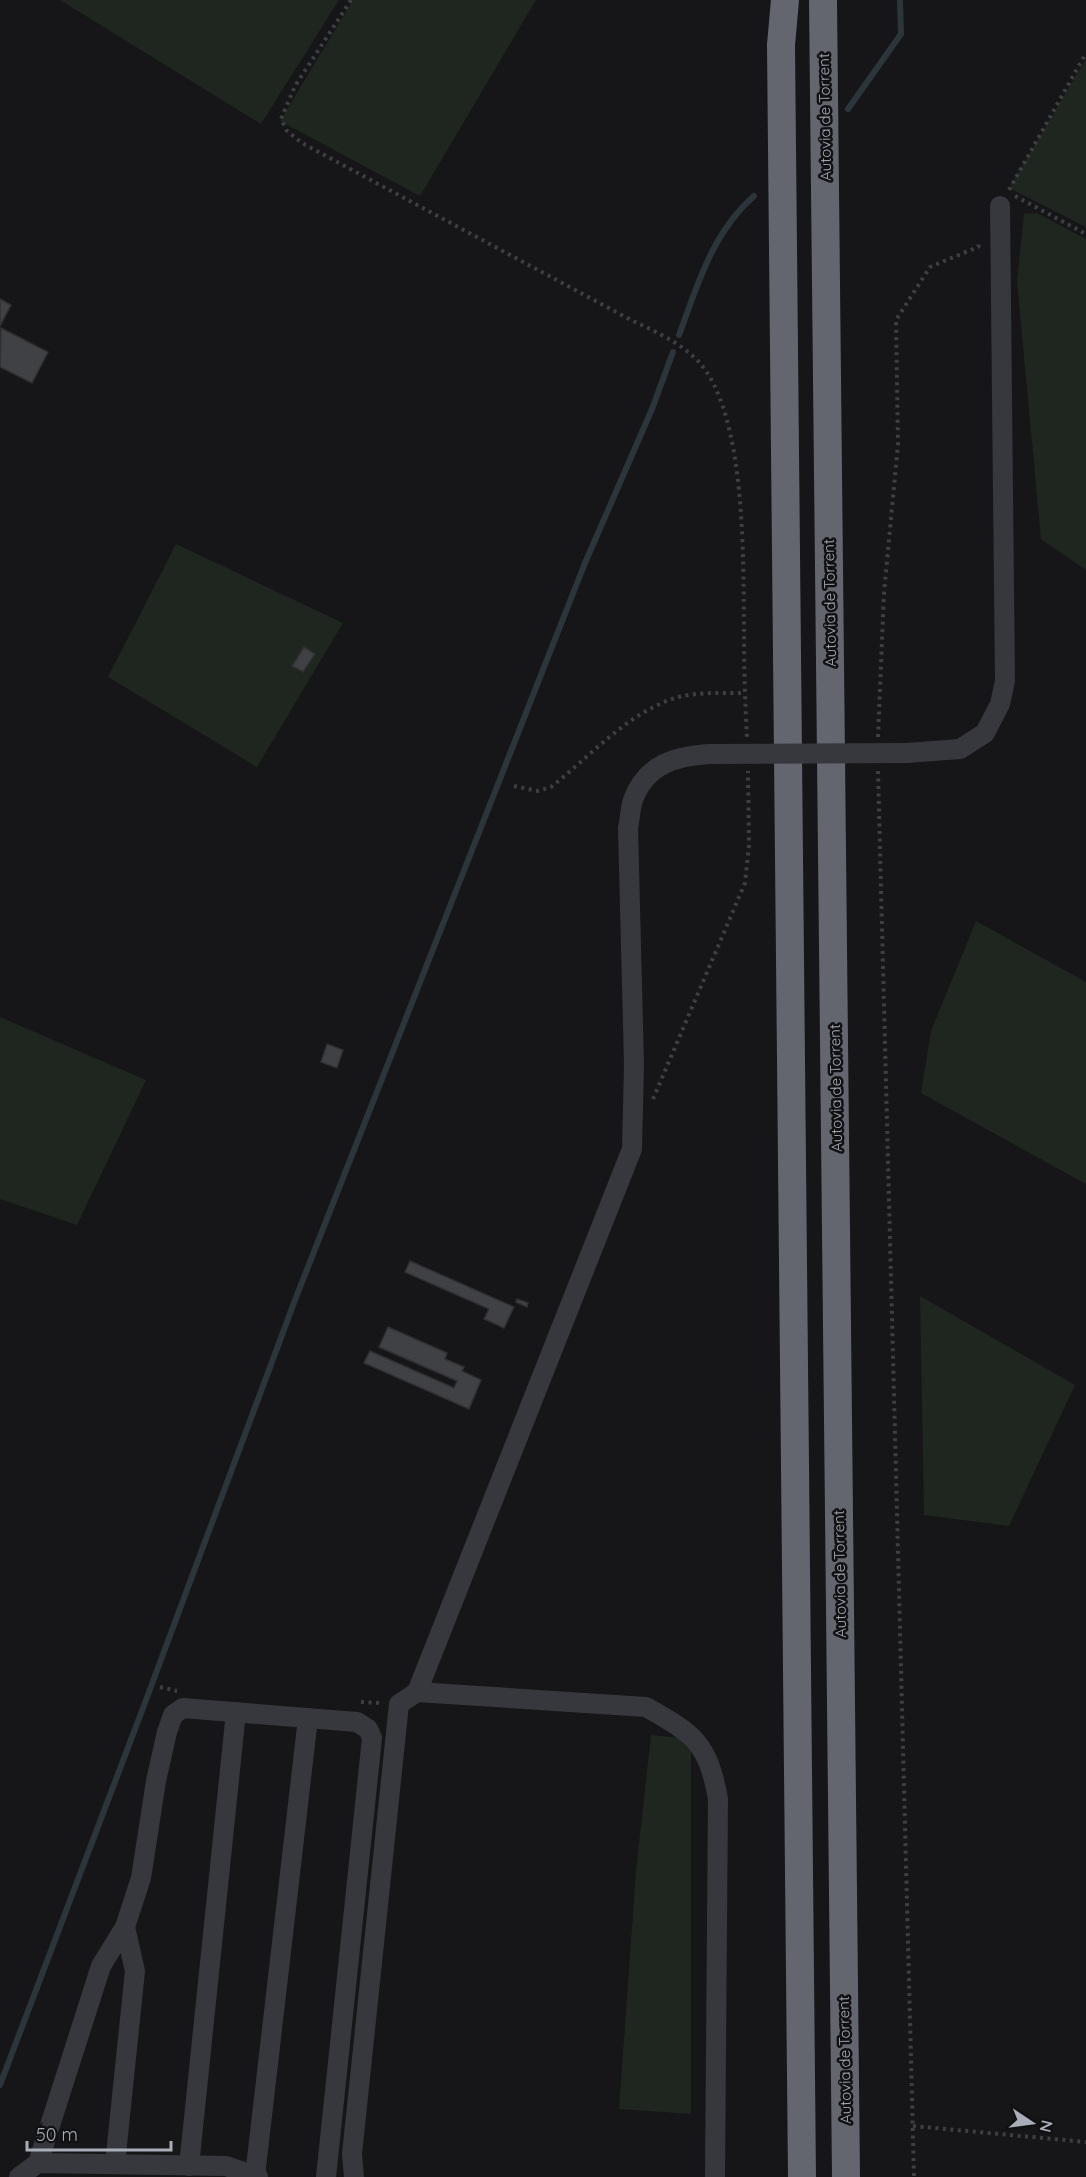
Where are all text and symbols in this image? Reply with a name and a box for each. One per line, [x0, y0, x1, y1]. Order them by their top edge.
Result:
street label: Autovia de Torrent [814, 53, 835, 181]
street label: Autovia de Torrent [819, 539, 840, 667]
street label: Autovia de Torrent [825, 1024, 846, 1152]
street label: Autovia de Torrent [829, 1510, 850, 1638]
street label: Autovia de Torrent [834, 1996, 855, 2124]
north arrow [1002, 2093, 1062, 2153]
scale bar [27, 2114, 171, 2152]
text: N [1036, 2118, 1058, 2134]
text: 50 m [36, 2123, 78, 2146]

